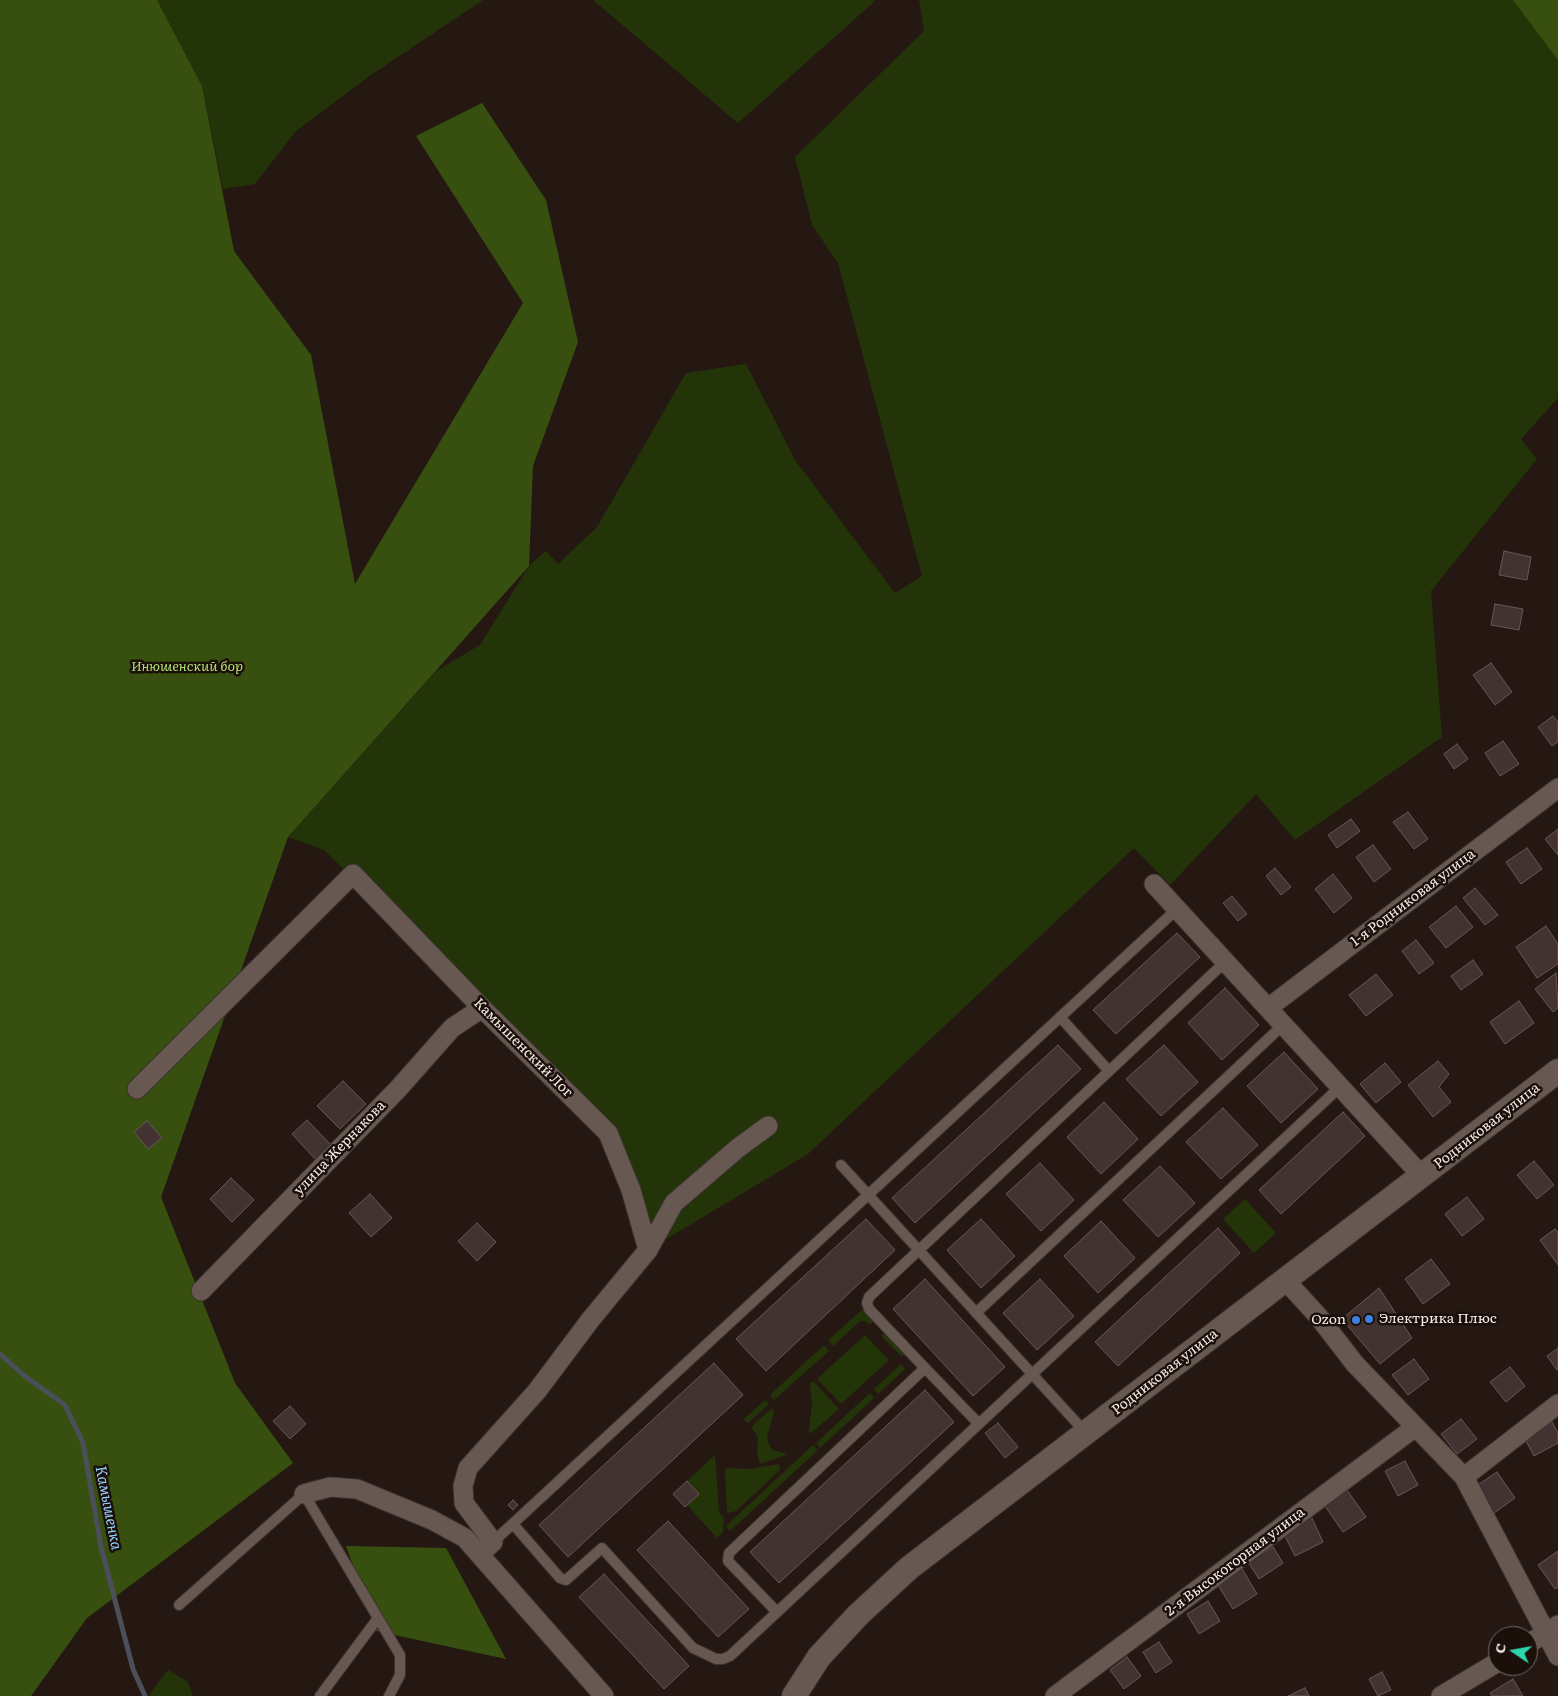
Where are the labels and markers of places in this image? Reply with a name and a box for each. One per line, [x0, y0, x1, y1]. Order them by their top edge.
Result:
place label: Электрика Плюс [1379, 1311, 1497, 1327]
place label: Ozon [1311, 1312, 1346, 1328]
marker: Электрика Плюс [1363, 1313, 1375, 1325]
marker: Ozon [1350, 1314, 1362, 1326]

